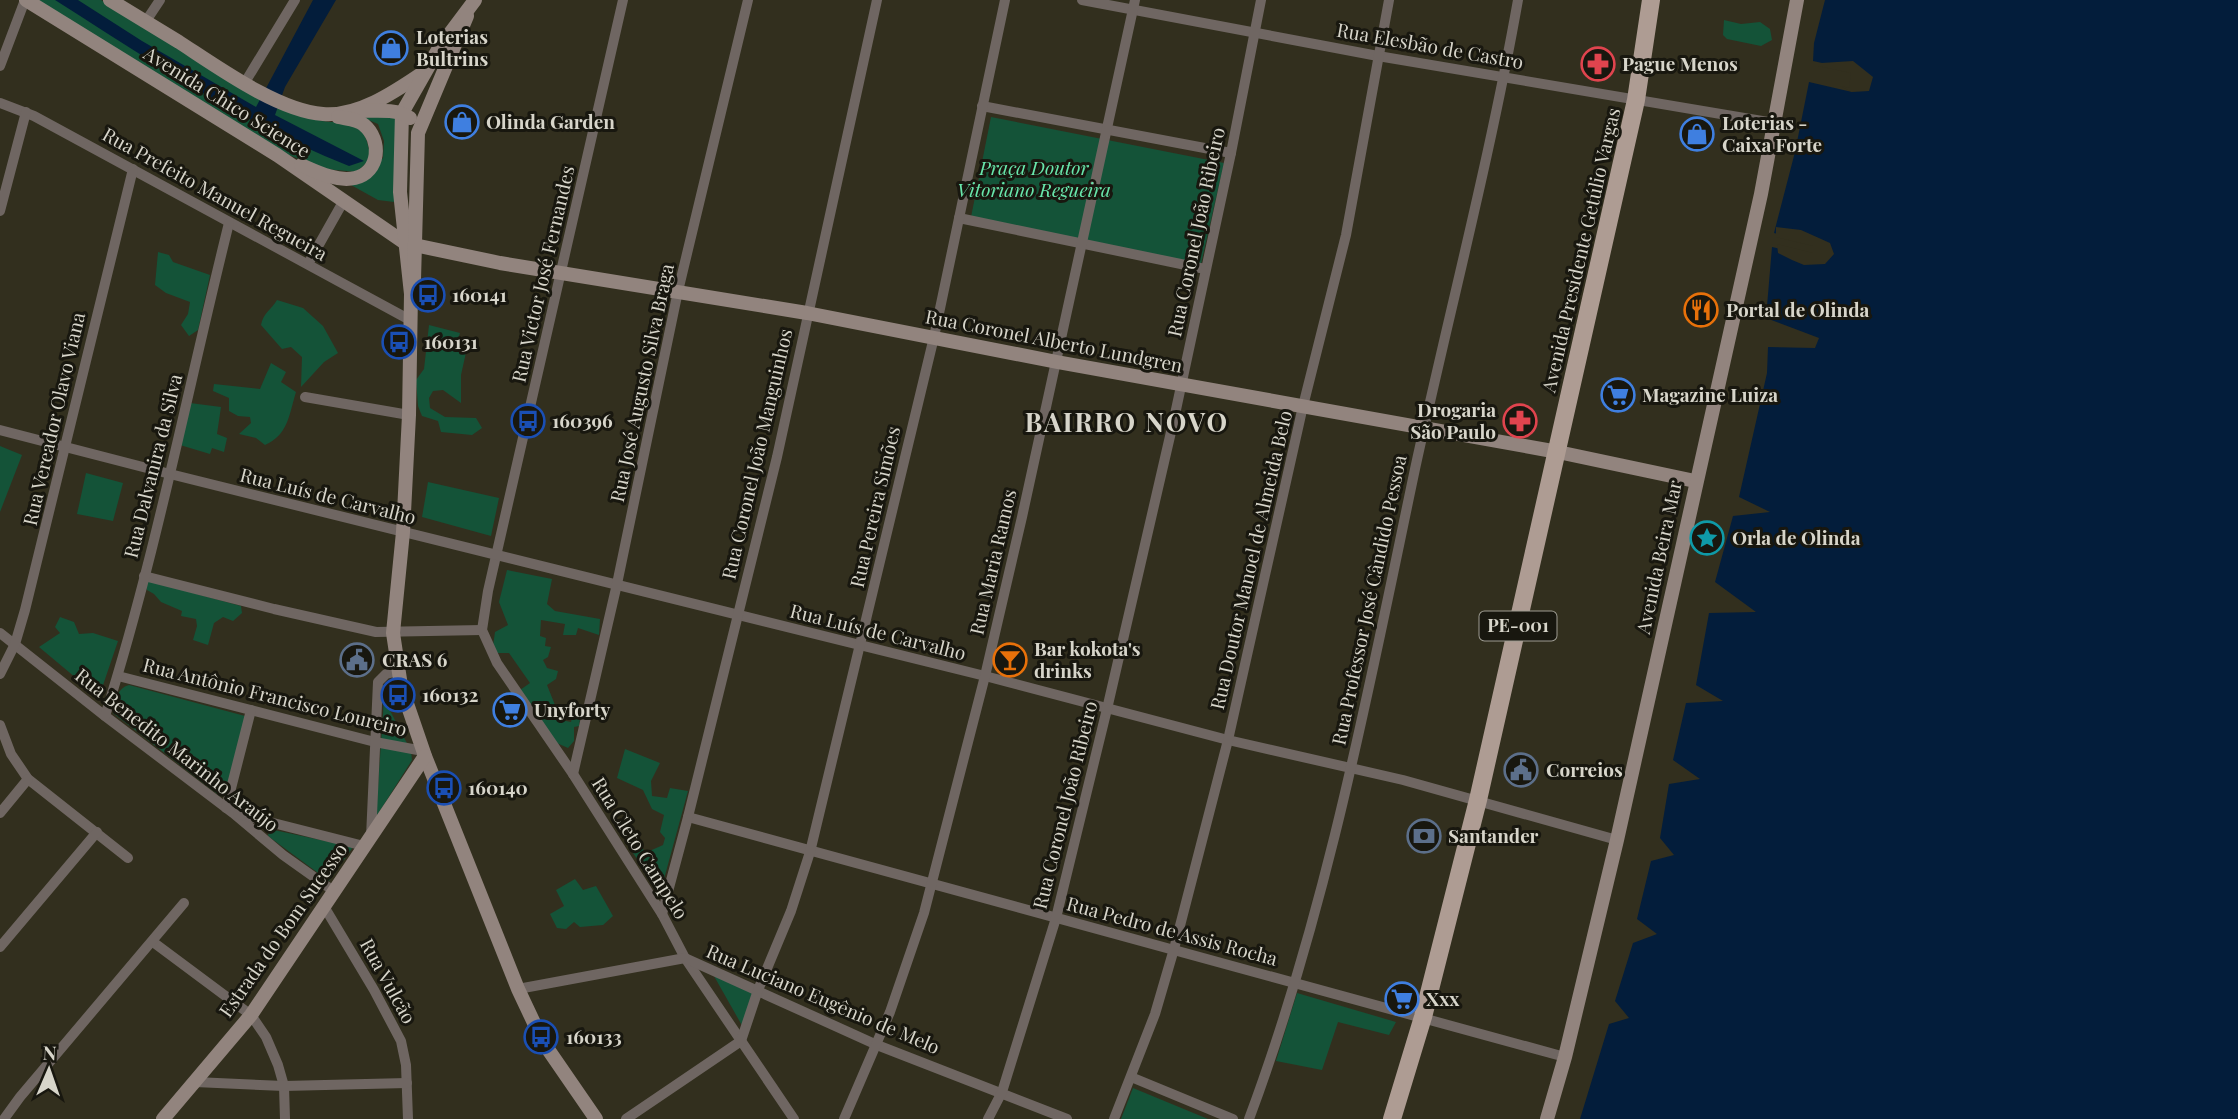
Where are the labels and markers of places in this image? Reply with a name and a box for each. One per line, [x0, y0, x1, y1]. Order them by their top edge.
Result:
place label: Loterias Bultrins [416, 23, 488, 71]
shop icon: Loterias Bultrins [372, 29, 410, 67]
pharmacy icon: Pague Menos [1579, 45, 1617, 83]
place label: Pague Menos [1622, 50, 1738, 76]
shop icon: Olinda Garden [443, 103, 481, 141]
place label: Olinda Garden [486, 108, 615, 134]
place label: Loterias - Caixa Forte [1722, 109, 1822, 157]
shop icon: Loterias - Caixa Forte [1678, 115, 1716, 153]
bus stop icon: 160141 [409, 276, 447, 314]
place label: 160141 [452, 281, 507, 307]
restaurant icon: Portal de Olinda [1682, 291, 1720, 329]
place label: Portal de Olinda [1726, 296, 1870, 322]
bus stop icon: 160131 [380, 323, 418, 361]
place label: 160131 [424, 328, 478, 354]
supermarket icon: Magazine Luiza [1599, 376, 1637, 414]
place label: Magazine Luiza [1642, 381, 1778, 407]
place label: Drogaria São Paulo [1410, 396, 1496, 444]
bus stop icon: 160396 [509, 402, 547, 440]
pharmacy icon: Drogaria São Paulo [1501, 402, 1539, 440]
place label: 160396 [552, 407, 613, 433]
place icon: Orla de Olinda [1688, 519, 1726, 557]
place label: Orla de Olinda [1732, 524, 1861, 550]
place label: Bar kokota's drinks [1034, 635, 1141, 683]
public building icon: CRAS 6 [338, 641, 376, 679]
bar icon: Bar kokota's drinks [991, 641, 1029, 679]
place label: CRAS 6 [382, 646, 448, 672]
bus stop icon: 160132 [379, 676, 417, 714]
place label: 160132 [422, 681, 479, 707]
supermarket icon: Unyforty [491, 691, 529, 729]
place label: Unyforty [534, 696, 610, 722]
public building icon: Correios [1502, 751, 1540, 789]
place label: Correios [1546, 756, 1623, 782]
bus stop icon: 160140 [425, 769, 463, 807]
place label: 160140 [468, 774, 528, 800]
bank icon: Santander [1405, 817, 1443, 855]
place label: Santander [1448, 822, 1539, 848]
supermarket icon: Xxx [1383, 980, 1421, 1018]
place label: Xxx [1426, 985, 1460, 1011]
bus stop icon: 160133 [522, 1018, 560, 1056]
place label: 160133 [566, 1023, 622, 1049]

